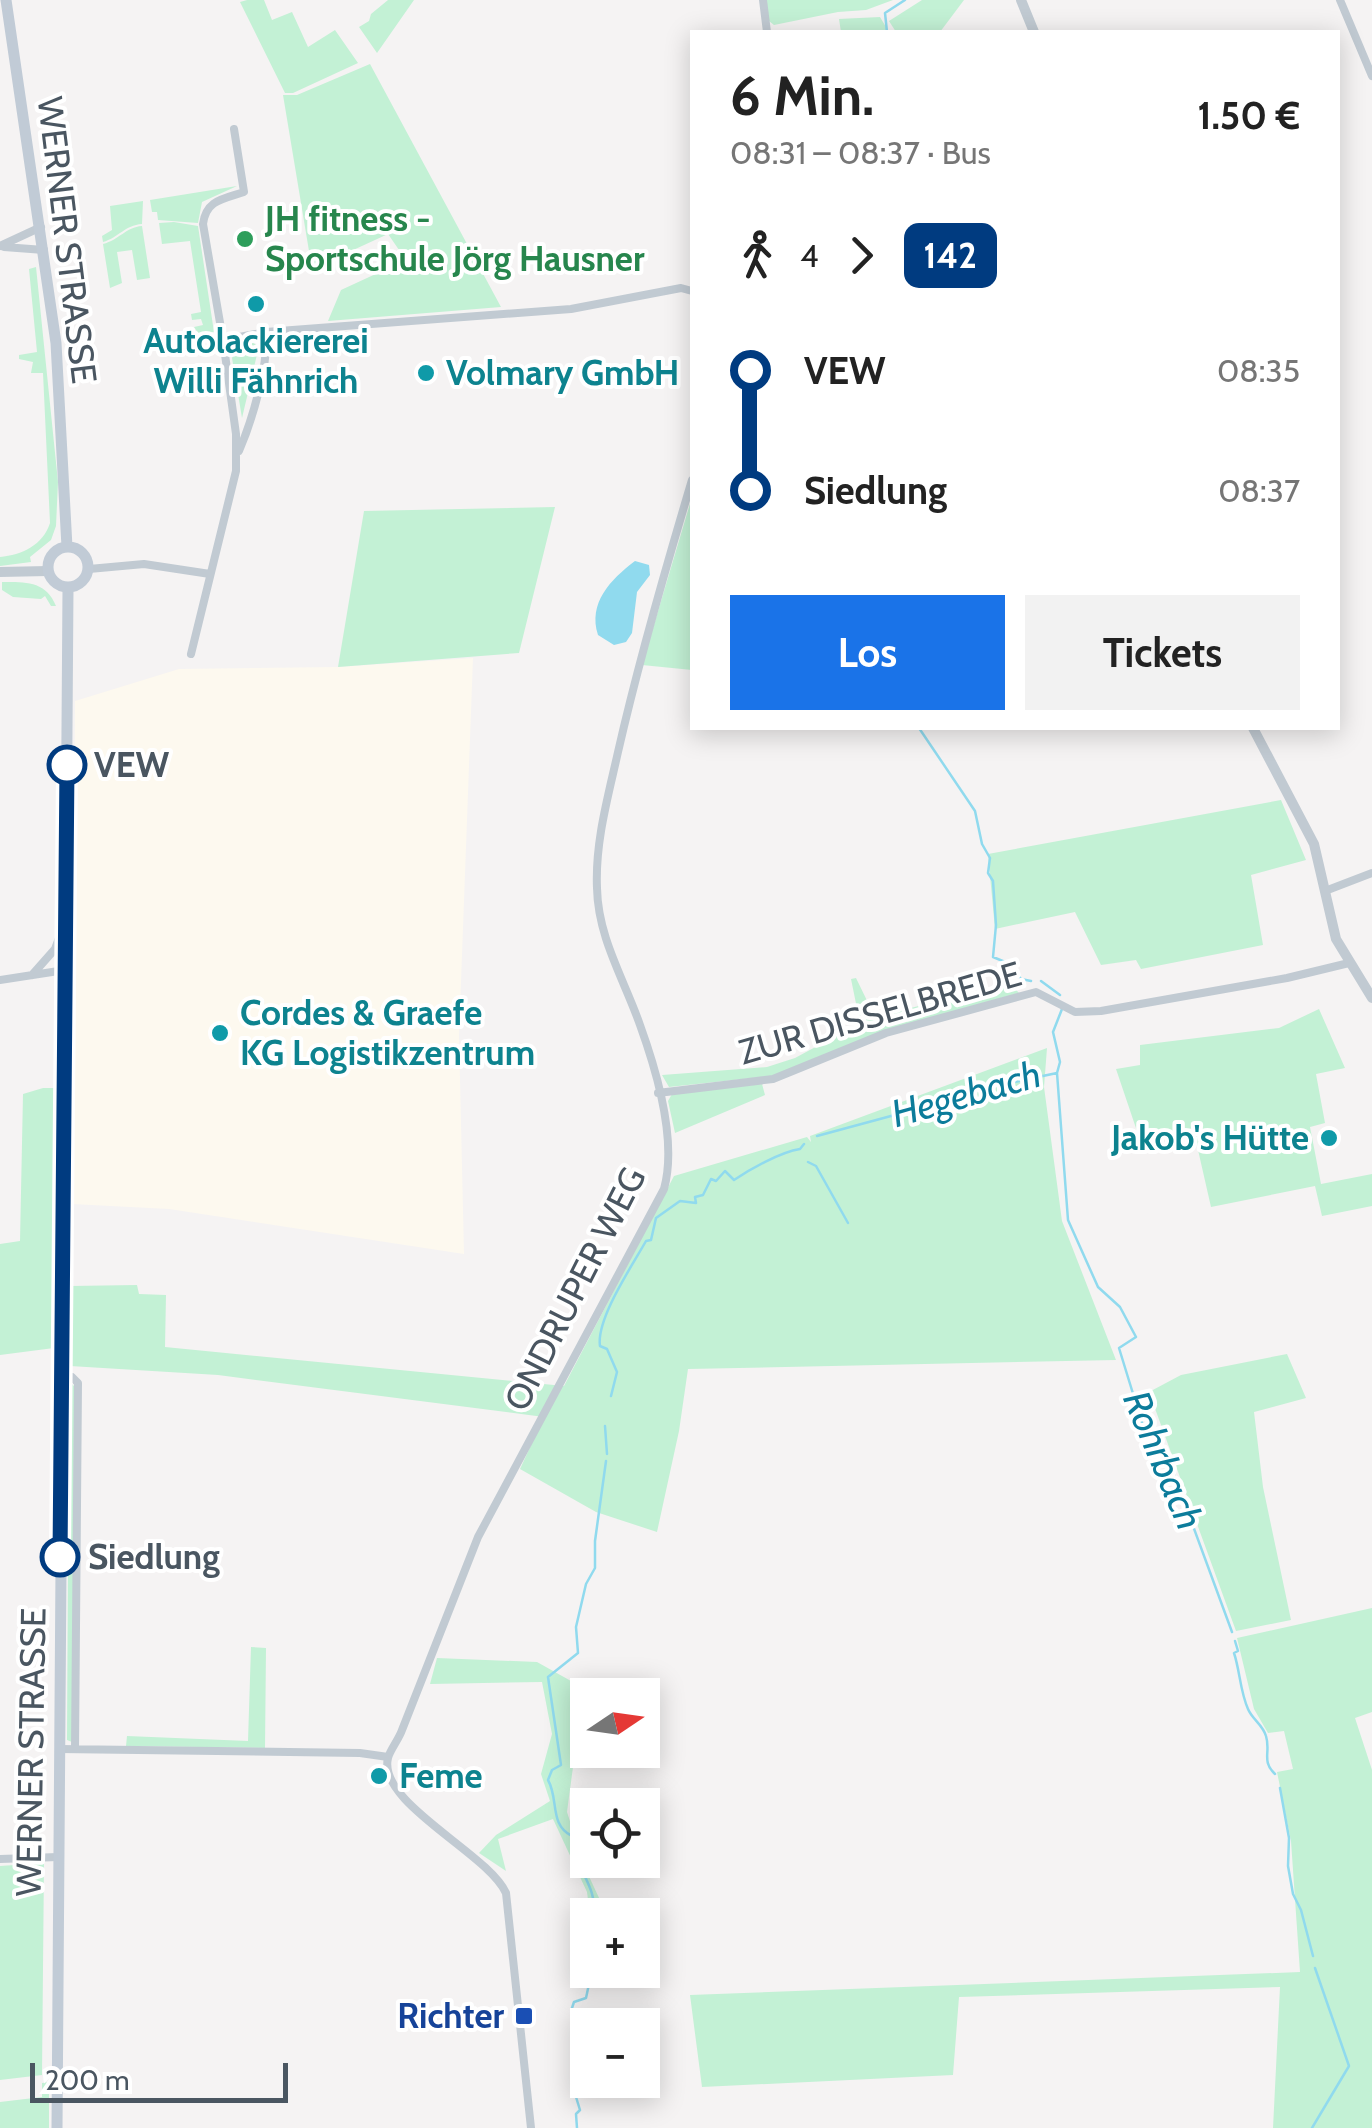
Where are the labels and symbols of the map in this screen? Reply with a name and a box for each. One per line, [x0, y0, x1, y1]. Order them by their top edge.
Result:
street label: WERNER STRASSE [29, 94, 106, 386]
place label: JH fitness - Sportschule Jörg Hausner [264, 197, 645, 280]
marker: JH fitness - Sportschule Jörg Hausner [234, 228, 256, 250]
marker: Autolackiererei Willi Fähnrich [245, 293, 267, 315]
place label: Autolackiererei Willi Fähnrich [143, 319, 369, 402]
place label: Volmary GmbH [446, 351, 679, 394]
marker: Volmary GmbH [415, 362, 437, 384]
place label: VEW [94, 743, 170, 786]
marker: VEW [48, 746, 86, 784]
street label: ZUR DISSELBREDE [734, 952, 1026, 1073]
place label: Cordes & Graefe KG Logistikzentrum [240, 991, 535, 1074]
marker: Cordes & Graefe KG Logistikzentrum [209, 1022, 231, 1044]
water label: Hegebach [886, 1050, 1046, 1137]
place label: Jakob's Hütte [1110, 1116, 1309, 1159]
marker: Jakob's Hütte [1318, 1127, 1340, 1149]
street label: ONDRUPER WEG [495, 1160, 654, 1418]
water label: Rohrbach [1113, 1383, 1214, 1536]
place label: Siedlung [88, 1535, 220, 1578]
marker: Siedlung [41, 1538, 79, 1576]
street label: WERNER STRASSE [6, 1607, 55, 1897]
north arrow [570, 1678, 660, 1768]
place label: Feme [399, 1754, 483, 1797]
marker: Feme [368, 1765, 390, 1787]
place label: Richter [397, 1994, 504, 2037]
marker: Richter [513, 2005, 535, 2027]
scale bar [30, 2058, 288, 2102]

